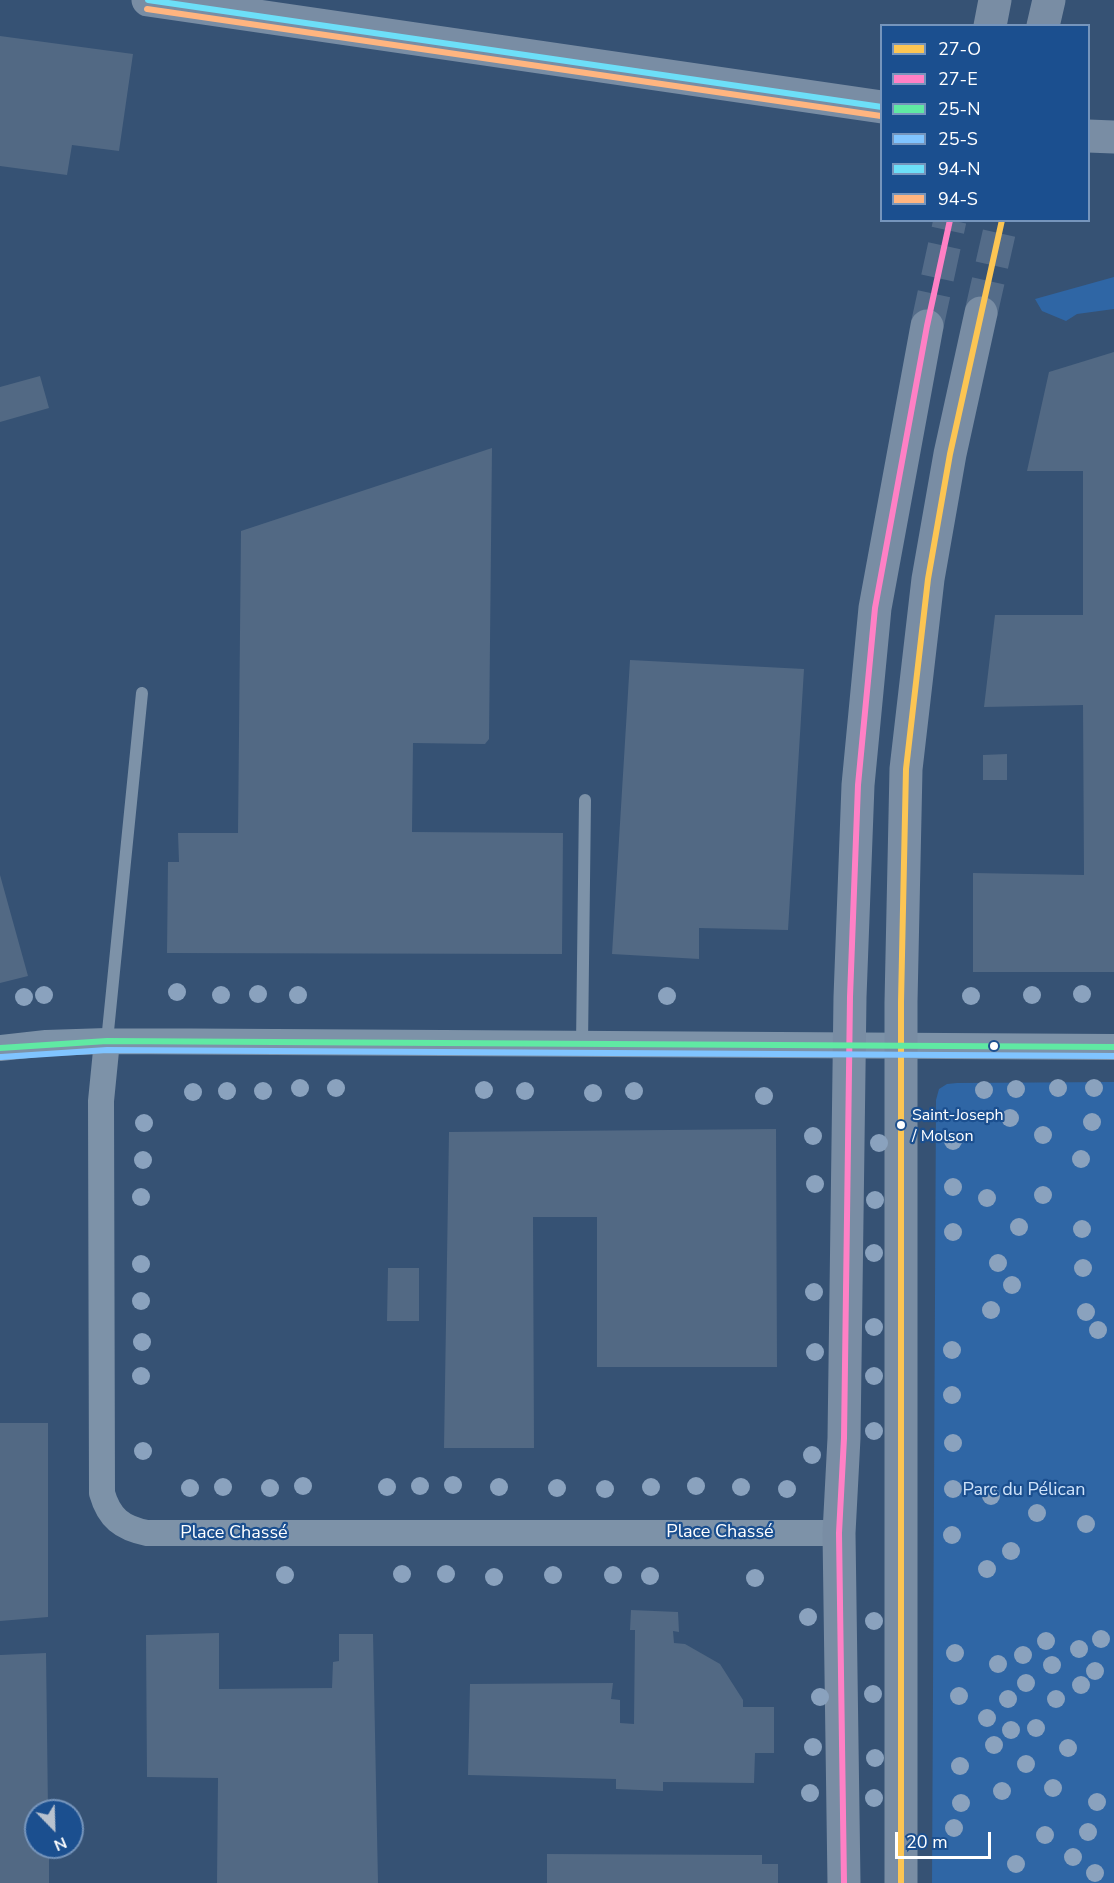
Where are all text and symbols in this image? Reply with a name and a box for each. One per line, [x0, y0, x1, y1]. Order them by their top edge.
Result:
legend [880, 24, 1090, 222]
text: 27-O [938, 37, 981, 61]
text: 27-E [938, 67, 978, 91]
text: 25-N [938, 97, 981, 121]
text: 25-S [938, 127, 978, 151]
text: 94-N [938, 157, 981, 181]
text: 94-S [938, 187, 978, 211]
unlabelled marker [988, 1040, 1000, 1052]
place label: Saint-Joseph / Molson [912, 1106, 1004, 1144]
marker: Saint-Joseph / Molson [895, 1119, 907, 1131]
park label: Parc du Pélican [962, 1480, 1086, 1502]
street label: Place Chassé [666, 1522, 774, 1544]
street label: Place Chassé [180, 1523, 288, 1545]
north arrow [24, 1799, 84, 1859]
scale bar [898, 1820, 994, 1858]
text: 20 m [906, 1830, 948, 1854]
text: N [50, 1831, 70, 1856]

